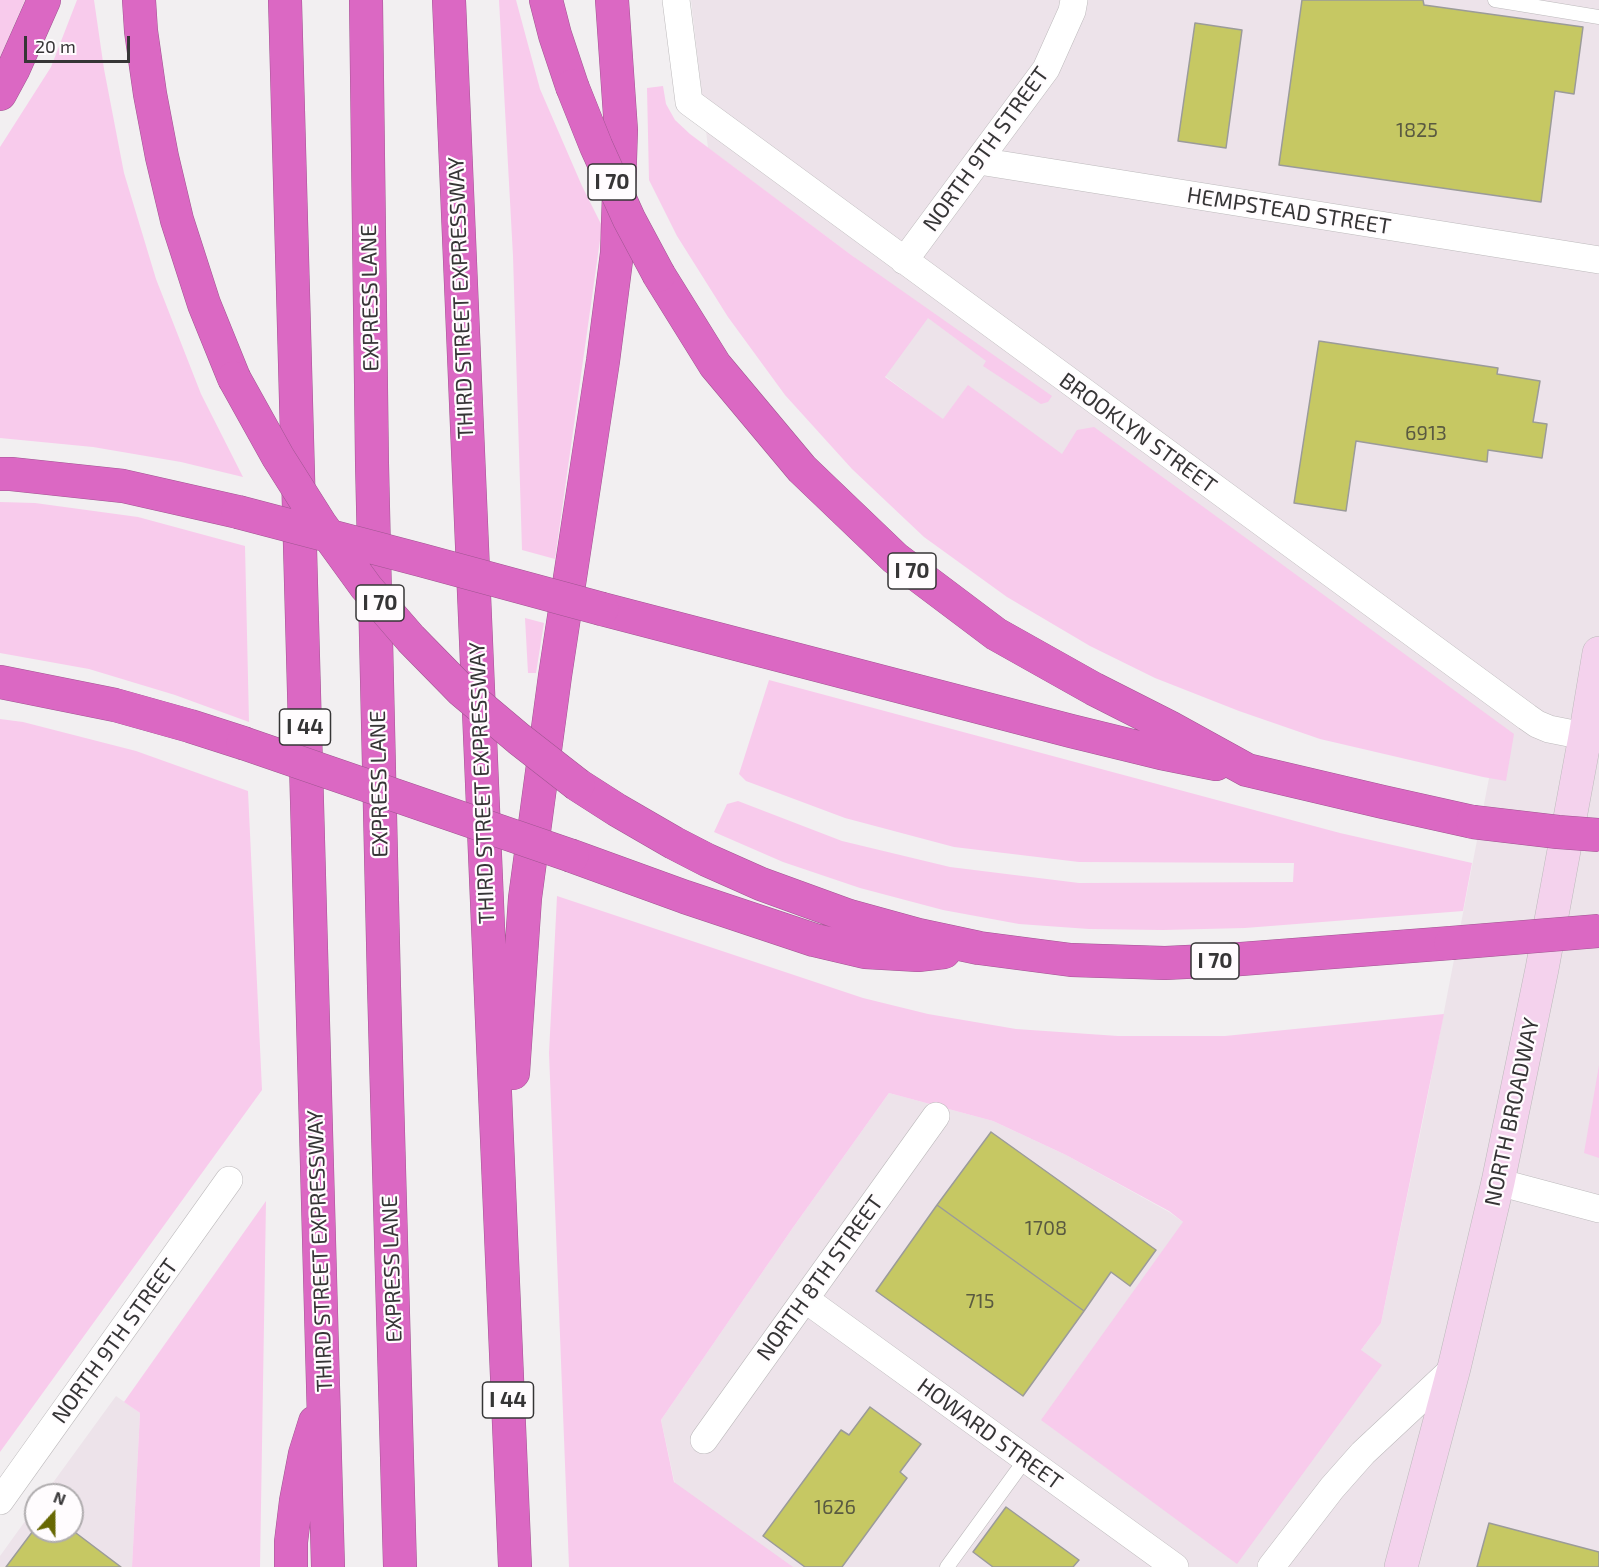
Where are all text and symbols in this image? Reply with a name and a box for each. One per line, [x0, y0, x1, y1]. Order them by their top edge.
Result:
scale bar [27, 24, 134, 62]
text: 20 m [35, 35, 76, 57]
street label: NORTH 9TH STREET [917, 62, 1055, 236]
house number: 1825 [1396, 118, 1438, 142]
street label: THIRD STREET EXPRESSWAY [443, 157, 479, 439]
road number: I 70 [588, 164, 636, 200]
street label: HEMPSTEAD STREET [1185, 182, 1393, 240]
street label: EXPRESS LANE [356, 224, 384, 372]
street label: BROOKLYN STREET [1054, 367, 1222, 499]
house number: 6913 [1405, 421, 1447, 445]
road number: I 70 [888, 553, 936, 589]
road number: I 70 [356, 585, 404, 621]
street label: THIRD STREET EXPRESSWAY [464, 642, 500, 924]
road number: I 44 [280, 709, 330, 745]
street label: EXPRESS LANE [365, 710, 393, 858]
road number: I 70 [1191, 943, 1239, 979]
street label: NORTH BROADWAY [1479, 1016, 1545, 1208]
street label: THIRD STREET EXPRESSWAY [302, 1110, 338, 1392]
street label: NORTH 8TH STREET [751, 1190, 889, 1366]
street label: EXPRESS LANE [376, 1195, 408, 1343]
house number: 1708 [1025, 1216, 1067, 1240]
street label: NORTH 9TH STREET [46, 1254, 184, 1428]
house number: 715 [966, 1289, 994, 1313]
street label: HOWARD STREET [912, 1373, 1068, 1495]
road number: I 44 [482, 1382, 534, 1418]
north arrow [24, 1483, 84, 1543]
text: N [51, 1487, 69, 1509]
house number: 1626 [814, 1495, 856, 1519]

